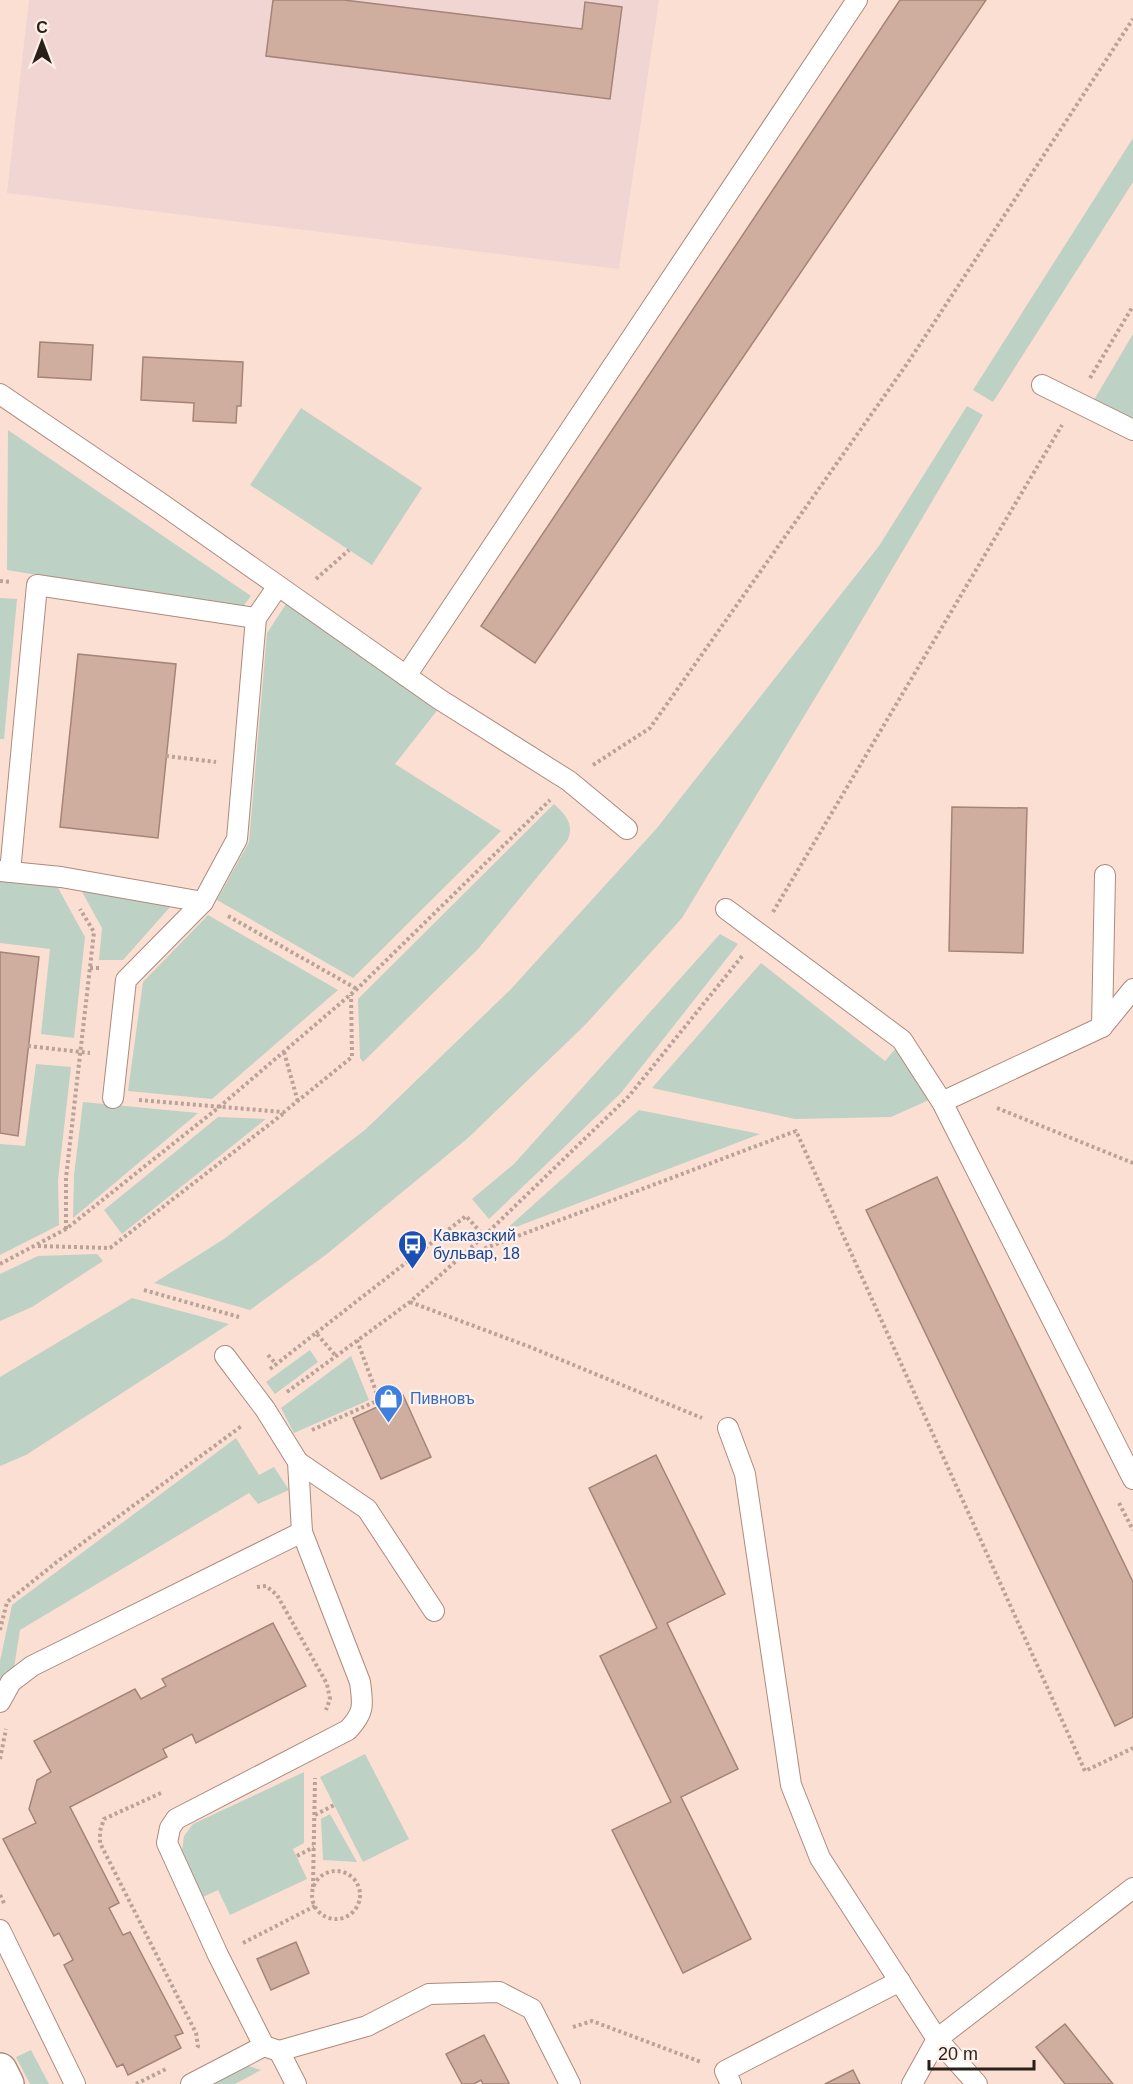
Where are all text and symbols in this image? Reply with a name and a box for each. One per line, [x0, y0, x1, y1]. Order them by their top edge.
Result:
north arrow [12, 12, 72, 72]
text: С [36, 19, 48, 36]
place label: Кавказский бульвар, 18 [433, 1227, 520, 1262]
bus stop icon: Кавказский бульвар, 18 [396, 1228, 428, 1270]
shop icon: Пивновъ [373, 1382, 405, 1424]
place label: Пивновъ [410, 1390, 475, 1407]
scale bar [929, 2033, 1034, 2071]
text: 20 m [938, 2044, 978, 2064]

